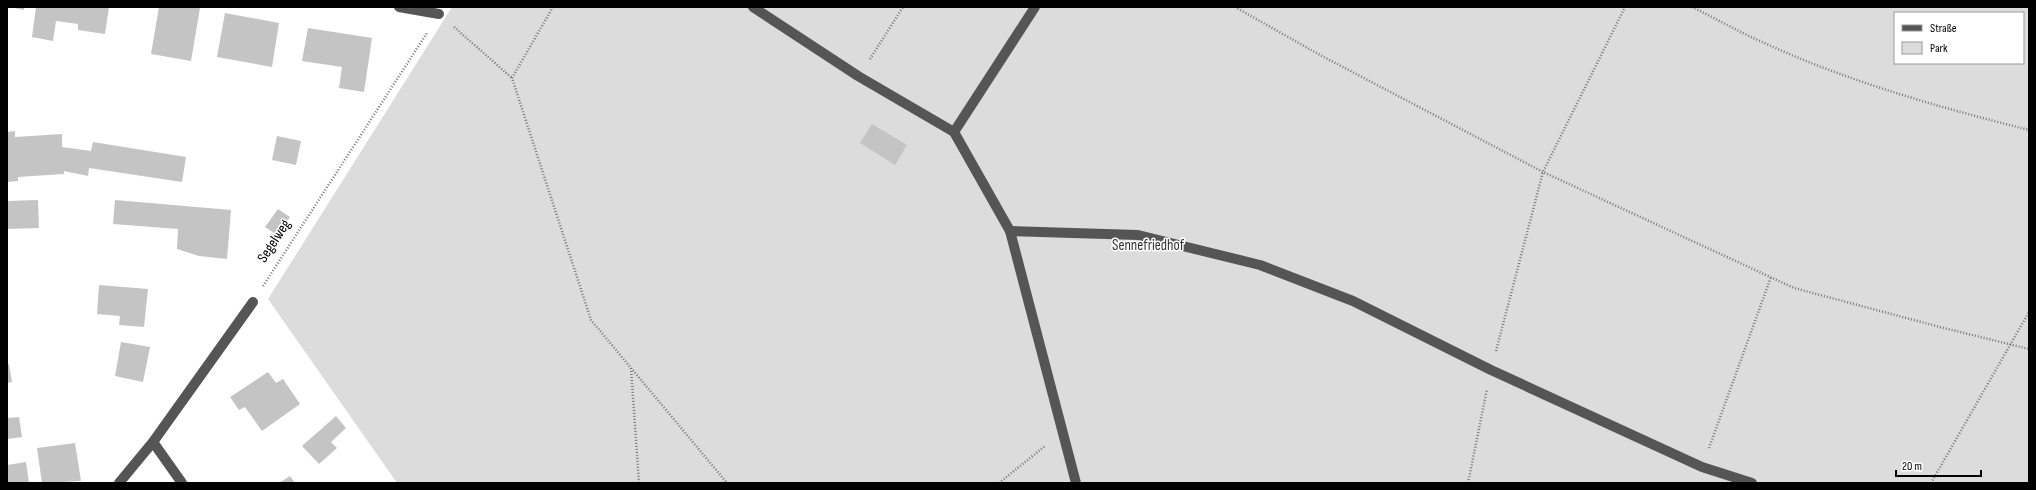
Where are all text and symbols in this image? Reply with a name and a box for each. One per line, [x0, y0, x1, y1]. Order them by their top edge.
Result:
legend [1894, 12, 2024, 64]
text: Straße [1930, 21, 1957, 36]
text: Park [1930, 41, 1948, 56]
street label: Segelweg [253, 216, 295, 266]
park label: Sennefriedhof [1112, 236, 1185, 255]
scale bar [1896, 452, 1981, 478]
text: 20 m [1902, 459, 1922, 474]

